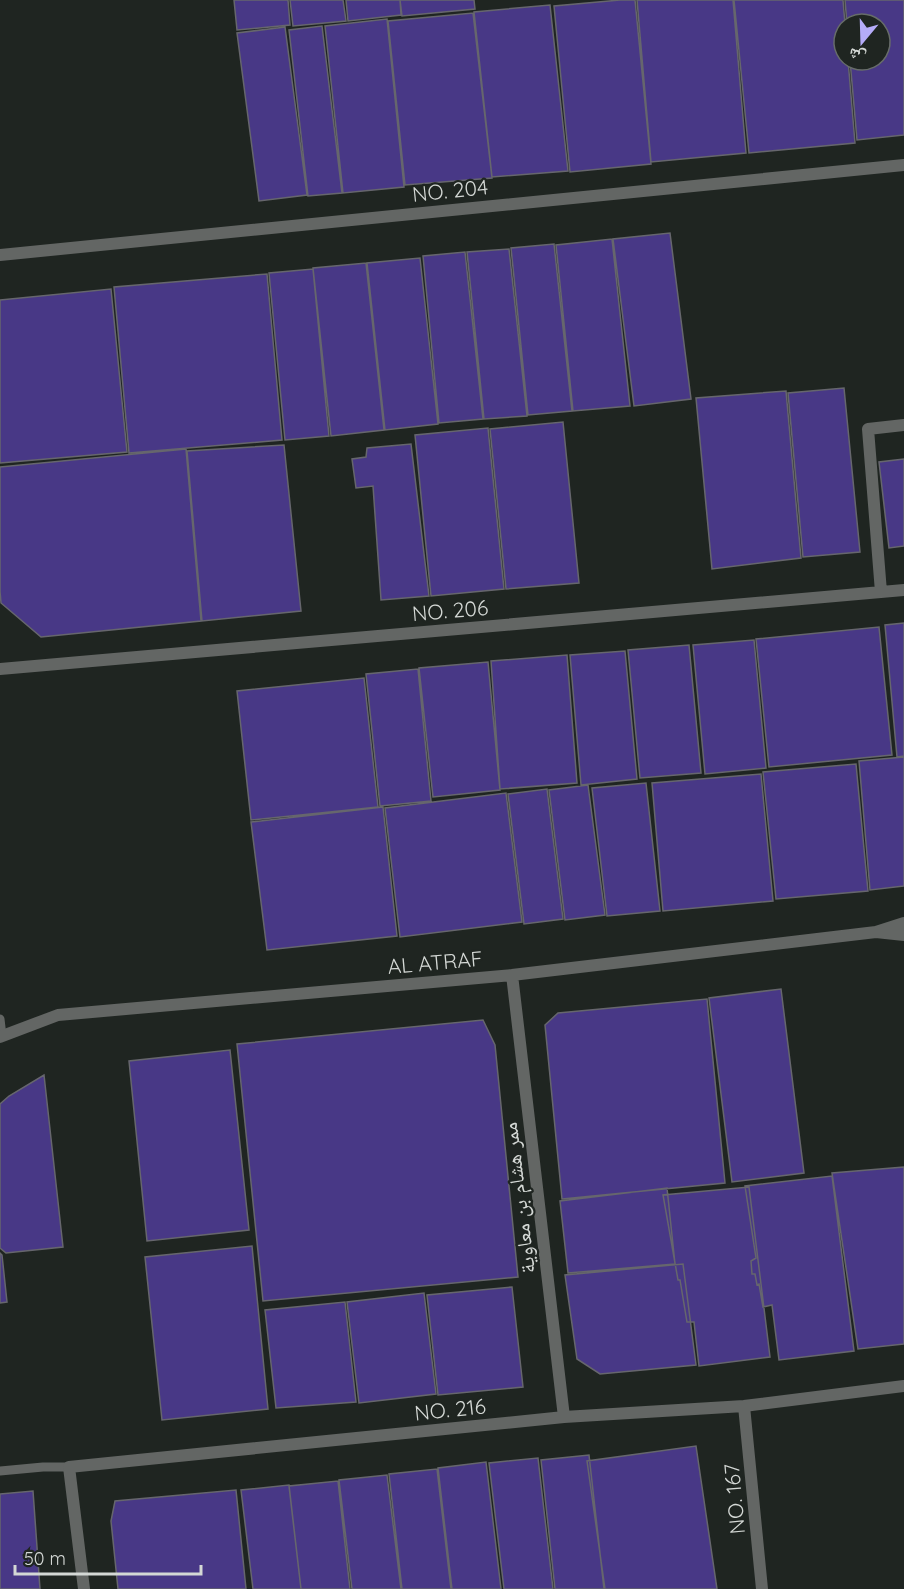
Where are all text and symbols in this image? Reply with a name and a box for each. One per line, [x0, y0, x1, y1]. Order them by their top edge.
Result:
north arrow [832, 12, 892, 72]
text: ش [846, 44, 868, 68]
street label: NO. 204 [411, 173, 489, 207]
street label: NO. 206 [411, 594, 489, 626]
street label: AL ATRAF [386, 945, 484, 979]
street label: ممر هشام بن معاوية [496, 1121, 542, 1275]
street label: NO. 216 [413, 1392, 487, 1426]
street label: NO. 167 [718, 1462, 750, 1535]
scale bar [15, 1538, 201, 1576]
text: 50 m [24, 1547, 66, 1570]

